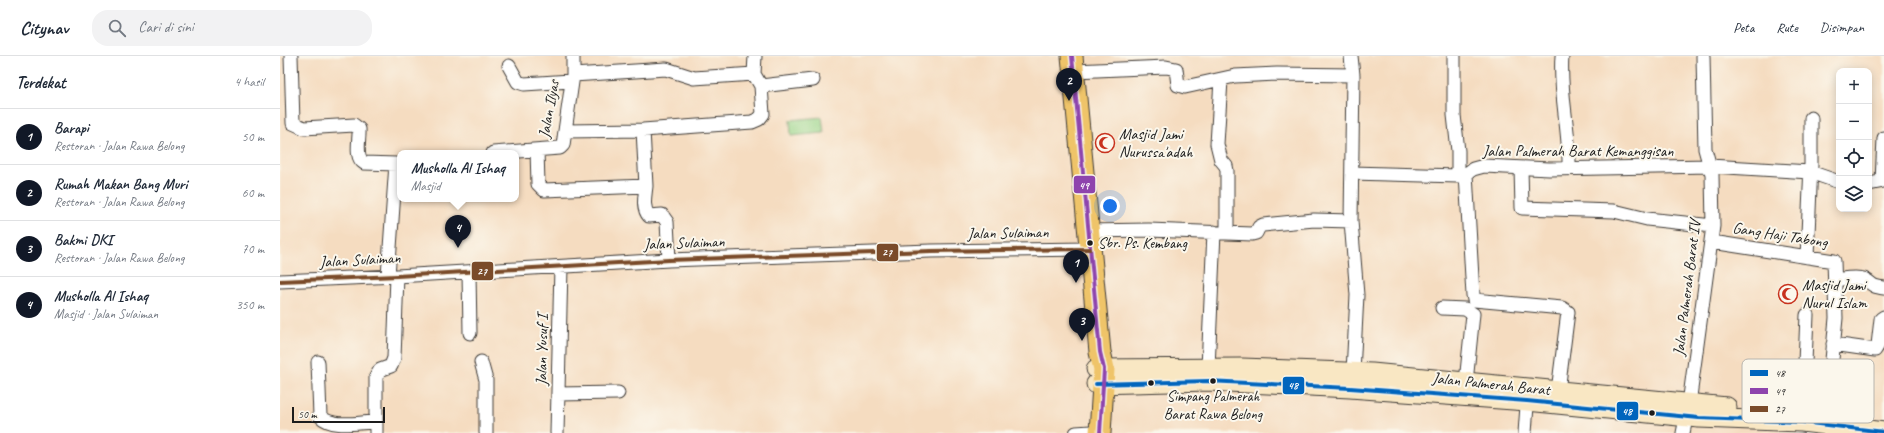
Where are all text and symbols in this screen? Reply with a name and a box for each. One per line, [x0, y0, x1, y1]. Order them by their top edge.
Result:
search box [92, 10, 372, 46]
text: Citynav [20, 16, 68, 40]
icon: search [106, 17, 128, 39]
text: Cari di sini [138, 18, 194, 37]
text: Peta [1733, 19, 1754, 36]
text: Rute [1776, 19, 1798, 36]
text: Disimpan [1820, 19, 1864, 36]
pin: 2 [1056, 68, 1082, 101]
map controls [1836, 68, 1872, 212]
button: + [1836, 68, 1872, 104]
text: Terdekat [16, 72, 66, 93]
text: 4 hasil [234, 74, 264, 90]
street label: Jalan Ilyas [534, 77, 564, 141]
button: − [1836, 104, 1872, 140]
text: Barapi [54, 119, 89, 138]
place label: Masjid Jami Nurussa'adah [1119, 124, 1193, 162]
text: 1 [26, 129, 32, 145]
text: 50 m [242, 129, 264, 145]
mosque icon: Masjid Jami Nurussa'adah [1094, 132, 1116, 154]
text: Restoran · Jalan Rawa Belong [54, 138, 184, 154]
button: locate [1836, 140, 1872, 176]
street label: Jalan Palmerah Barat Kemanggisan [1482, 141, 1674, 161]
popup [397, 150, 519, 202]
text: Musholla Al Ishaq [411, 159, 505, 178]
text: Rumah Makan Bang Muri [54, 175, 187, 194]
line badge: 49 [1073, 175, 1096, 194]
button: layers [1836, 176, 1872, 212]
text: Masjid [411, 178, 441, 194]
text: 49 [1079, 178, 1090, 192]
text: 2 [26, 185, 32, 201]
text: 60 m [242, 185, 264, 201]
text: Restoran · Jalan Rawa Belong [54, 194, 184, 210]
your location [1100, 196, 1120, 216]
pin: 4 [445, 215, 471, 248]
street label: Jalan Palmerah Barat IV [1669, 216, 1706, 358]
street label: Gang Haji Tabong [1731, 218, 1830, 253]
street label: Jalan Sulaiman [966, 222, 1049, 244]
text: Bakmi DKI [54, 231, 112, 250]
street label: Jalan Sulaiman [642, 232, 726, 254]
place label: Sbr. Ps. Kembang [1098, 234, 1188, 253]
marker: Sbr. Ps. Kembang [1085, 238, 1095, 248]
text: 3 [26, 241, 32, 257]
text: 70 m [242, 241, 264, 257]
line badge: 27 [876, 243, 899, 262]
text: 27 [882, 245, 893, 259]
street label: Jalan Sulaiman [318, 248, 402, 272]
text: Restoran · Jalan Rawa Belong [54, 250, 184, 266]
pin: 1 [1063, 250, 1089, 283]
line badge: 27 [471, 261, 494, 281]
text: 27 [477, 264, 488, 278]
place label: Masjid Jami Nurul Islam [1802, 275, 1868, 313]
mosque icon: Masjid Jami Nurul Islam [1777, 283, 1799, 305]
text: Musholla Al Ishaq [54, 287, 148, 306]
text: 4 [26, 297, 32, 313]
text: 350 m [236, 297, 264, 313]
text: Masjid · Jalan Sulaiman [54, 306, 158, 322]
pin: 3 [1069, 308, 1095, 341]
street label: Jalan Yusuf I [531, 311, 553, 387]
legend [1742, 359, 1874, 423]
text: 48 [1775, 366, 1786, 380]
street label: Jalan Palmerah Barat [1430, 368, 1553, 400]
marker: Simpang Palmerah Barat Rawa Belong [1208, 376, 1218, 386]
line badge: 48 [1282, 376, 1305, 395]
unlabelled marker [1146, 378, 1156, 388]
text: 48 [1288, 378, 1300, 392]
text: 49 [1775, 384, 1786, 398]
place label: Simpang Palmerah Barat Rawa Belong [1164, 387, 1264, 424]
line badge: 48 [1616, 401, 1639, 421]
text: 27 [1775, 402, 1786, 416]
text: 48 [1622, 404, 1634, 418]
scale bar [292, 405, 385, 424]
text: 50 m [298, 407, 317, 421]
unlabelled marker [1647, 408, 1657, 418]

